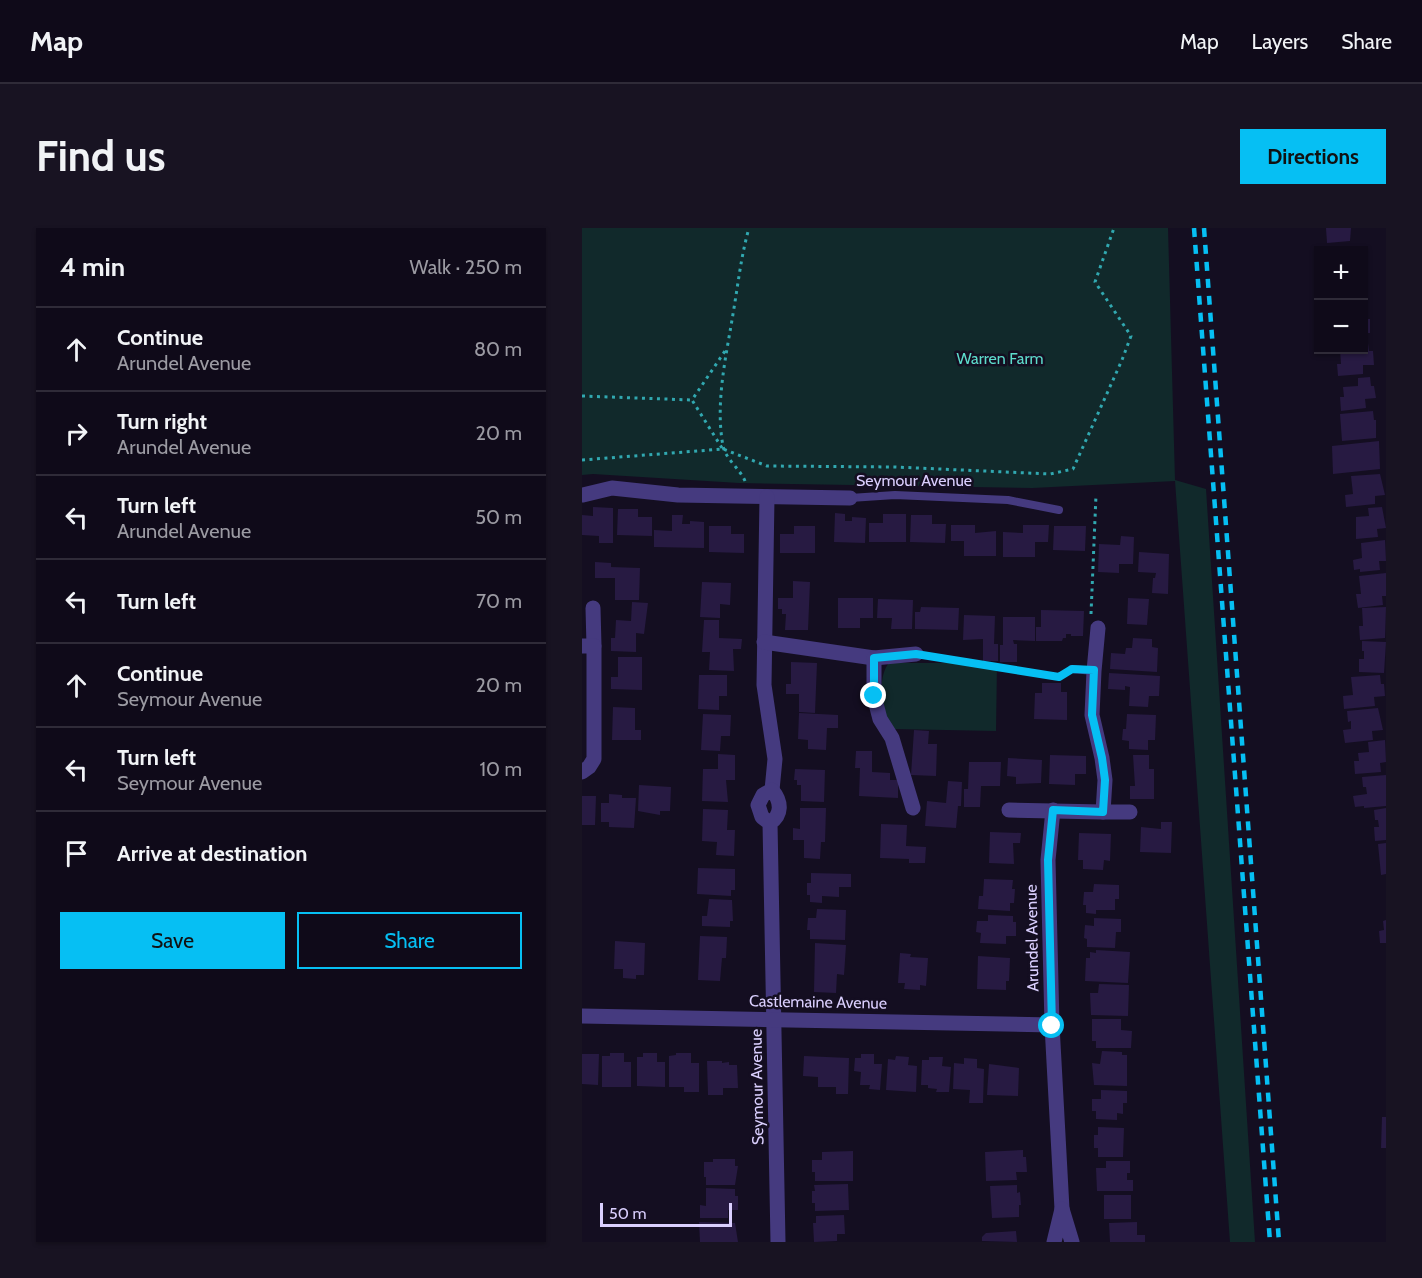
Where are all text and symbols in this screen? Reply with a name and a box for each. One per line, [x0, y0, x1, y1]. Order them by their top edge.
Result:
text: Map [30, 24, 83, 58]
text: Map [1180, 29, 1219, 54]
text: Layers [1252, 29, 1308, 54]
text: Share [1341, 29, 1392, 54]
button: Directions [1240, 129, 1386, 184]
text: Find us [36, 130, 165, 182]
map controls [1314, 246, 1368, 354]
button: + [1314, 246, 1368, 300]
text: 4 min [60, 251, 125, 283]
text: Walk · 250 m [410, 255, 522, 279]
button: − [1314, 300, 1368, 354]
text: Continue [117, 324, 203, 351]
icon: ahead [60, 333, 93, 366]
text: 80 m [474, 337, 522, 361]
park label: Warren Farm [956, 349, 1044, 368]
text: Arundel Avenue [117, 351, 251, 375]
text: Turn right [117, 408, 207, 435]
icon: right [60, 417, 93, 450]
text: 20 m [476, 421, 522, 445]
text: Arundel Avenue [117, 435, 251, 459]
street label: Seymour Avenue [856, 471, 972, 490]
text: Turn left [117, 492, 196, 519]
icon: left [60, 501, 93, 534]
text: 50 m [475, 505, 522, 529]
text: Arundel Avenue [117, 519, 251, 543]
icon: left [60, 585, 93, 618]
text: Turn left [117, 588, 196, 615]
text: 70 m [476, 589, 522, 613]
text: Continue [117, 660, 203, 687]
icon: ahead [60, 669, 93, 702]
text: 20 m [476, 673, 522, 697]
route end [860, 682, 886, 708]
text: Seymour Avenue [117, 687, 262, 711]
text: Turn left [117, 744, 196, 771]
icon: left [60, 753, 93, 786]
text: 10 m [479, 757, 522, 781]
text: Seymour Avenue [117, 771, 262, 795]
icon: arrive [60, 837, 93, 870]
text: Arrive at destination [117, 840, 307, 867]
street label: Arundel Avenue [1022, 884, 1042, 992]
button: Save [60, 912, 285, 969]
button: Share [297, 912, 522, 969]
street label: Castlemaine Avenue [749, 991, 887, 1013]
route start [1038, 1012, 1064, 1038]
street label: Seymour Avenue [746, 1029, 768, 1145]
scale bar [600, 1200, 732, 1228]
text: 50 m [609, 1204, 646, 1223]

